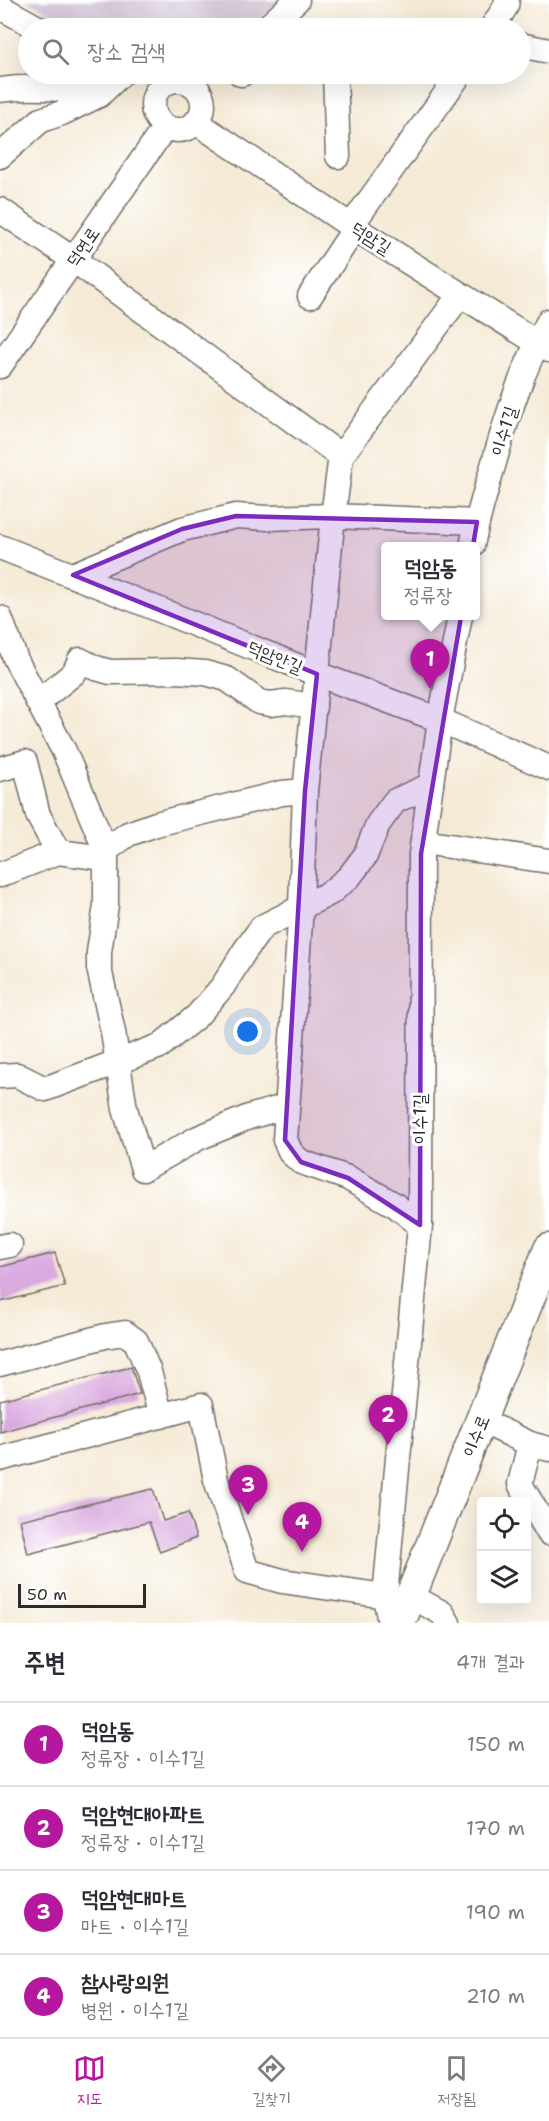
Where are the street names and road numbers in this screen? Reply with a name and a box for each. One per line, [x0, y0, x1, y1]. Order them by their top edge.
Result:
street label: 덕암길 [346, 216, 396, 260]
street label: 덕연로 [61, 222, 105, 272]
street label: 이수1길 [485, 403, 523, 459]
street label: 덕암안길 [244, 635, 307, 679]
street label: 이수1길 [408, 1093, 432, 1144]
street label: 이수로 [457, 1411, 495, 1461]

